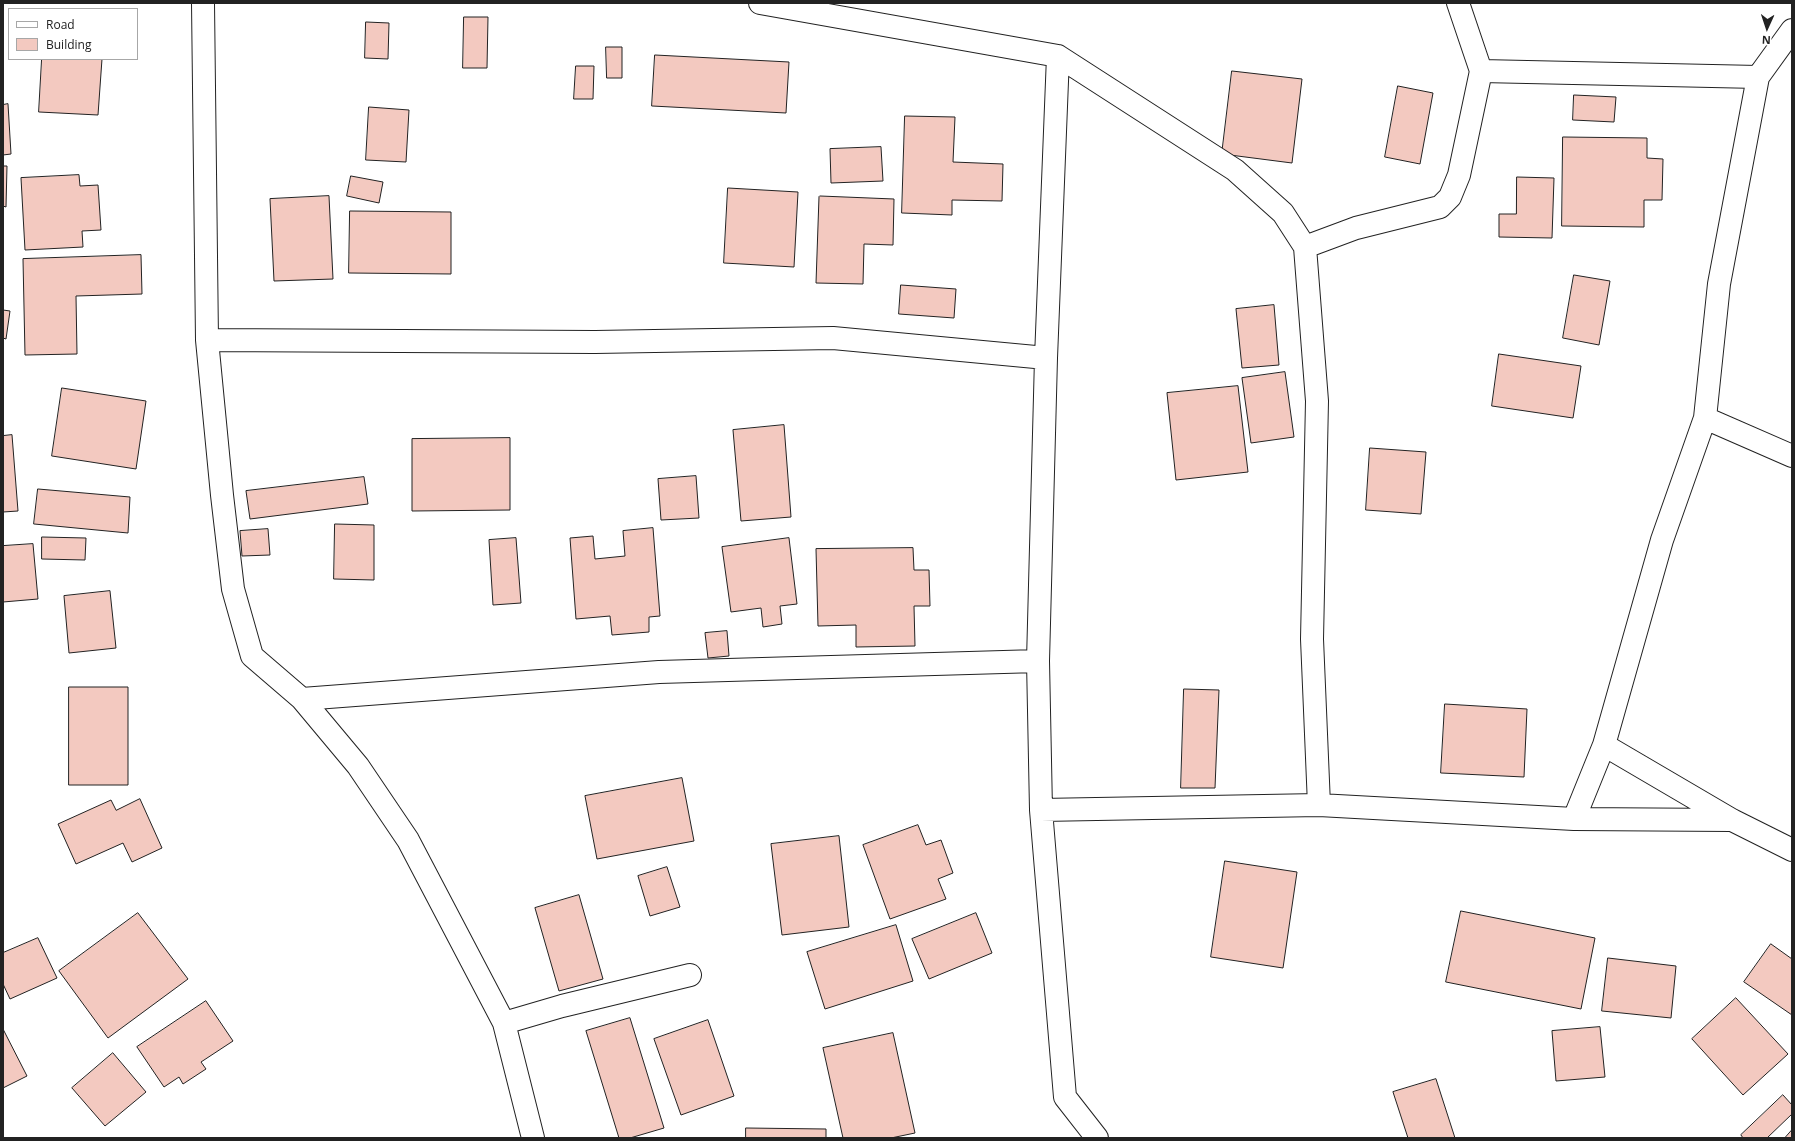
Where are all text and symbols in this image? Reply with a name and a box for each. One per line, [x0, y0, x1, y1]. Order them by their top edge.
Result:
legend [8, 8, 138, 60]
north arrow [1747, 8, 1787, 48]
text: Road [46, 16, 75, 33]
text: N [1761, 33, 1771, 48]
text: Building [46, 36, 91, 53]

